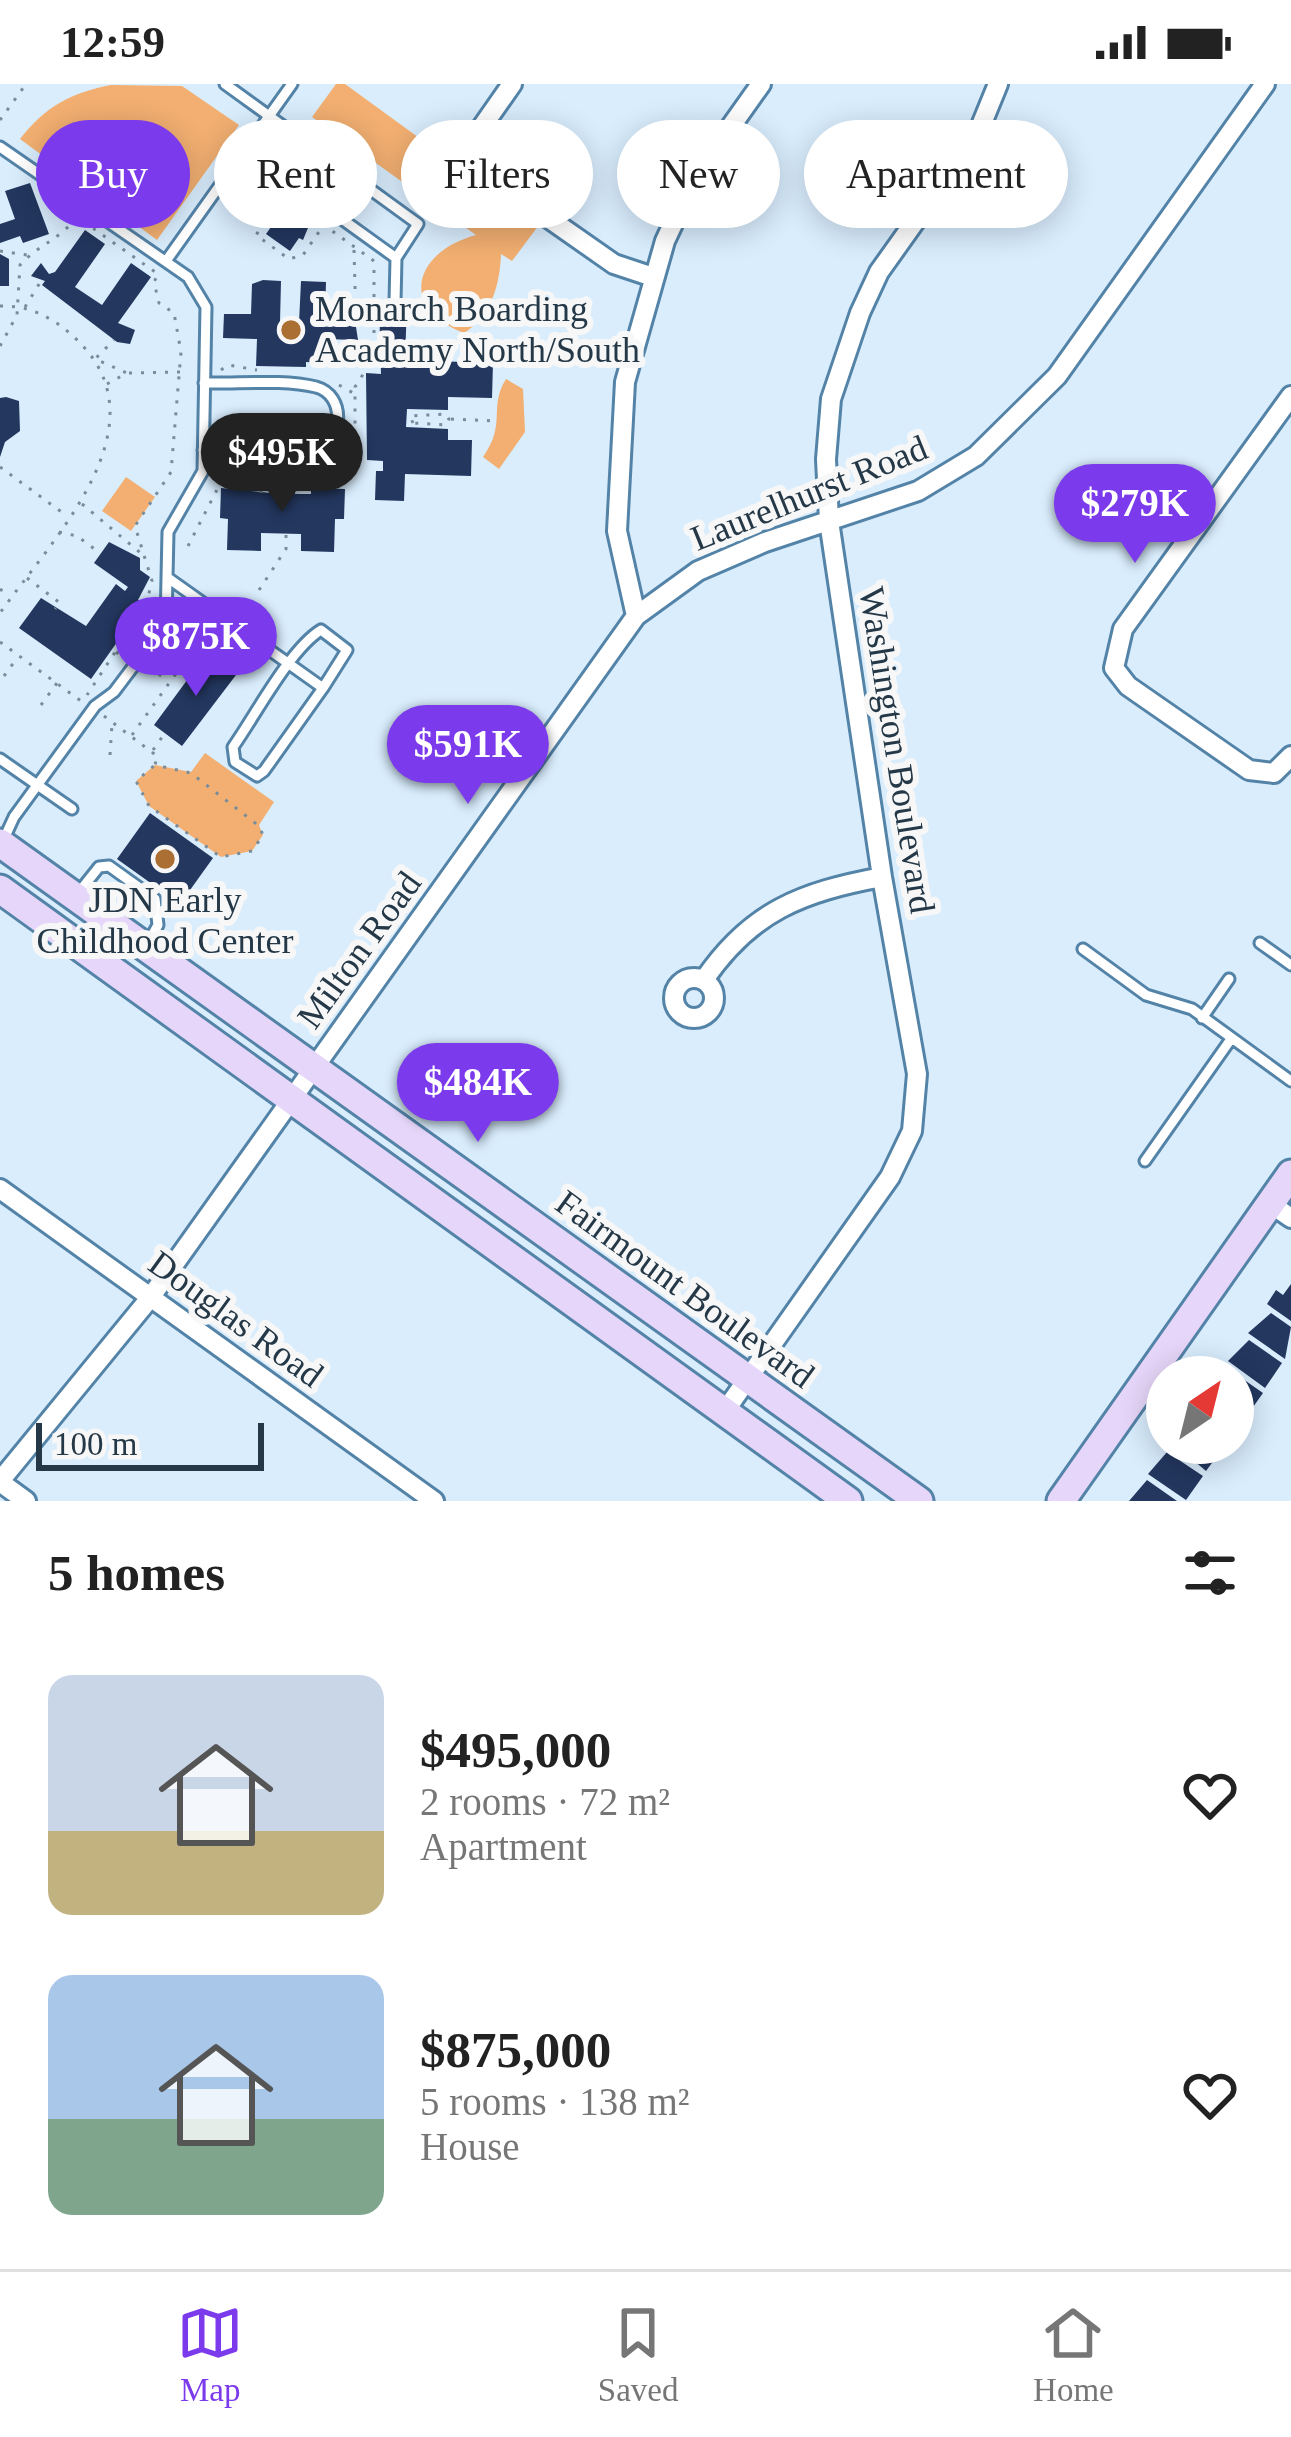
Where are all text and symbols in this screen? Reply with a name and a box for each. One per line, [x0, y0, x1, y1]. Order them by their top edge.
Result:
text: 12:59 [60, 17, 165, 67]
chip: Buy [36, 120, 190, 228]
chip: Rent [214, 120, 377, 228]
chip: Filters [401, 120, 593, 228]
chip: New [617, 120, 780, 228]
chip: Apartment [804, 120, 1068, 228]
place label: Monarch Boarding Academy North/South [315, 289, 640, 370]
marker: Monarch Boarding Academy North/South [278, 317, 304, 343]
pin: $495K [198, 413, 366, 515]
street label: Laurelhurst Road [685, 427, 933, 559]
text: $495K [228, 430, 336, 473]
pin: $279K [1051, 464, 1219, 566]
text: $279K [1081, 481, 1189, 524]
street label: Washington Boulevard [851, 584, 943, 916]
pin: $875K [112, 597, 280, 699]
text: $875K [142, 614, 250, 657]
pin: $591K [384, 705, 552, 807]
text: $591K [414, 722, 522, 765]
marker: JDN Early Childhood Center [152, 846, 178, 872]
street label: Milton Road [289, 864, 429, 1036]
place label: JDN Early Childhood Center [37, 880, 293, 961]
pin: $484K [394, 1043, 562, 1145]
text: $484K [424, 1060, 532, 1103]
street label: Fairmount Boulevard [548, 1182, 822, 1396]
street label: Douglas Road [141, 1243, 331, 1395]
north arrow [1146, 1356, 1254, 1464]
map controls [1146, 1356, 1254, 1464]
scale bar [36, 1417, 264, 1470]
text: 100 m [54, 1426, 137, 1462]
icon: filters [1177, 1540, 1243, 1606]
text: 5 homes [48, 1545, 225, 1601]
text: $495,000 [420, 1722, 611, 1778]
icon: home [144, 1723, 288, 1867]
icon: heart [1177, 1762, 1243, 1828]
text: 2 rooms · 72 m² [420, 1780, 670, 1823]
text: Apartment [420, 1825, 587, 1868]
text: $875,000 [420, 2022, 611, 2078]
icon: home [144, 2023, 288, 2167]
icon: heart [1177, 2062, 1243, 2128]
text: 5 rooms · 138 m² [420, 2080, 690, 2123]
text: House [420, 2125, 520, 2168]
tab: Map [177, 2300, 243, 2409]
tab: Saved [598, 2300, 679, 2409]
tab: Home [1033, 2300, 1114, 2409]

